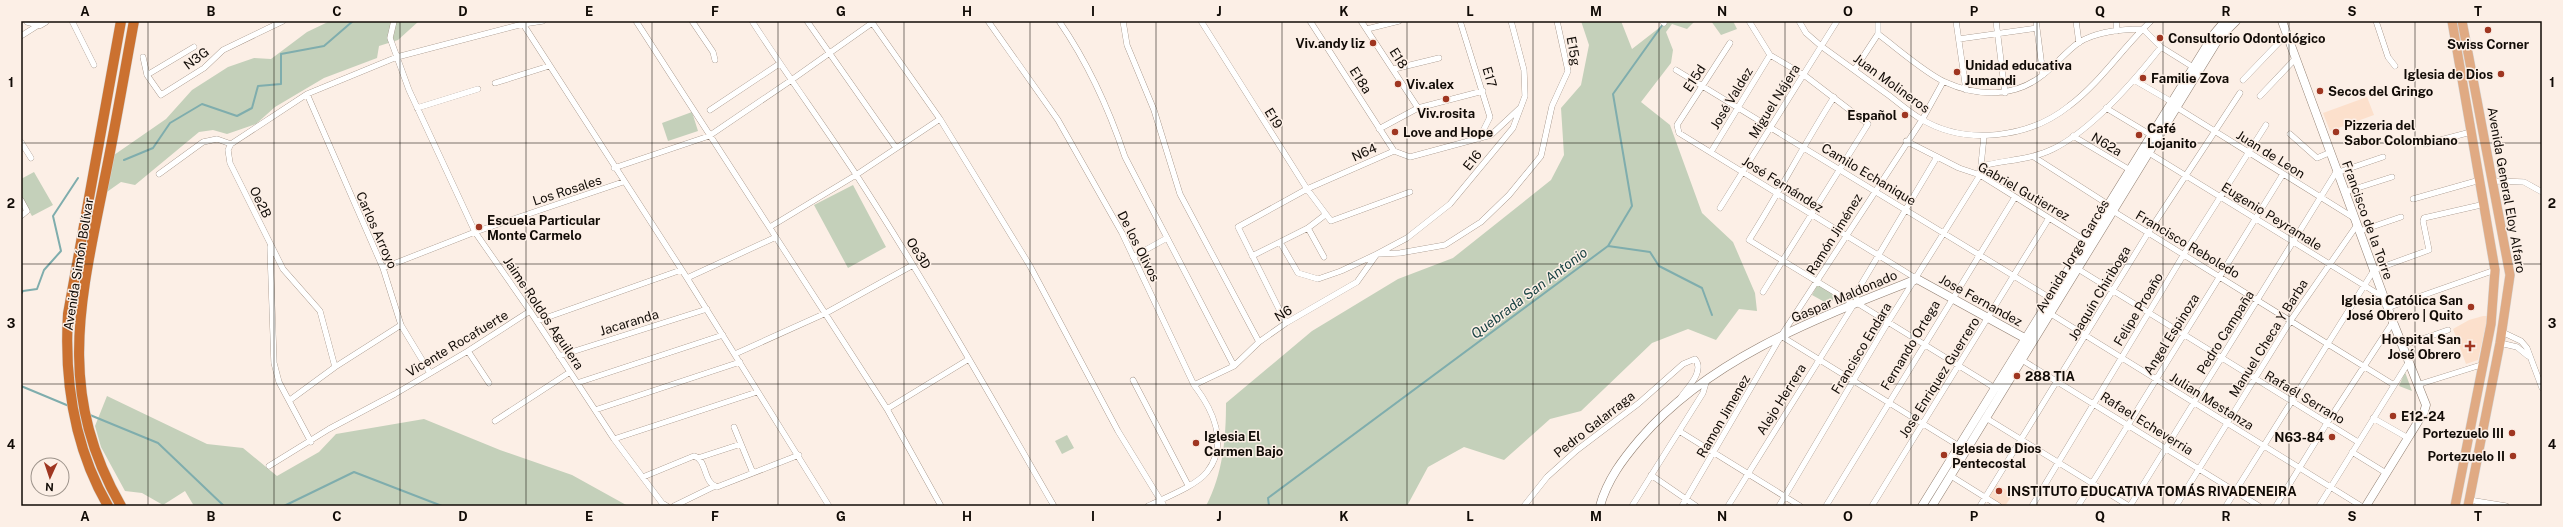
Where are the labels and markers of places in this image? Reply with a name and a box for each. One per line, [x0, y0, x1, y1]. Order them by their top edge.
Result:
marker: Swiss Corner [2483, 25, 2493, 35]
place label: Consultorio Odontológico [2168, 31, 2326, 46]
marker: Consultorio Odontológico [2155, 33, 2165, 43]
place label: Viv.andy liz [1295, 36, 1366, 51]
place label: Swiss Corner [2447, 37, 2530, 52]
marker: Viv.andy liz [1368, 38, 1378, 48]
place label: Unidad educativa Jumandi [1965, 58, 2072, 88]
marker: Unidad educativa Jumandi [1952, 67, 1962, 77]
place label: Iglesia de Dios [2404, 67, 2493, 82]
marker: Iglesia de Dios [2496, 69, 2506, 79]
place label: Familie Zova [2151, 71, 2229, 86]
marker: Familie Zova [2138, 73, 2148, 83]
place label: Viv.alex [1406, 77, 1454, 92]
marker: Viv.alex [1393, 79, 1403, 89]
place label: Secos del Gringo [2328, 84, 2433, 99]
marker: Secos del Gringo [2315, 86, 2325, 96]
marker: Viv.rosita [1441, 94, 1451, 104]
place label: Viv.rosita [1417, 106, 1475, 121]
place label: Español [1847, 108, 1897, 123]
marker: Español [1900, 110, 1910, 120]
place label: Pizzeria del Sabor Colombiano [2344, 118, 2458, 148]
place label: Café Lojanito [2147, 121, 2197, 151]
place label: Love and Hope [1403, 125, 1493, 140]
marker: Love and Hope [1390, 127, 1400, 137]
marker: Pizzeria del Sabor Colombiano [2331, 127, 2341, 137]
marker: Café Lojanito [2134, 130, 2144, 140]
place label: Escuela Particular Monte Carmelo [487, 213, 601, 243]
marker: Escuela Particular Monte Carmelo [474, 222, 484, 232]
place label: Iglesia Católica San José Obrero | Quito [2341, 293, 2463, 323]
marker: Iglesia Católica San José Obrero | Quito [2466, 302, 2476, 312]
place label: Hospital San José Obrero [2382, 332, 2461, 362]
marker: Hospital San José Obrero [2464, 340, 2476, 352]
place label: 288 TIA [2025, 369, 2076, 384]
marker: 288 TIA [2012, 371, 2022, 381]
place label: E12-24 [2401, 409, 2445, 424]
marker: E12-24 [2388, 411, 2398, 421]
place label: Portezuelo III [2423, 426, 2504, 441]
marker: Portezuelo III [2507, 428, 2517, 438]
place label: Iglesia El Carmen Bajo [1204, 429, 1283, 459]
place label: N63-84 [2274, 430, 2324, 445]
marker: N63-84 [2327, 432, 2337, 442]
marker: Iglesia El Carmen Bajo [1191, 438, 1201, 448]
place label: Iglesia de Dios Pentecostal [1952, 441, 2042, 471]
place label: Portezuelo II [2428, 449, 2505, 464]
marker: Iglesia de Dios Pentecostal [1939, 450, 1949, 460]
marker: Portezuelo II [2508, 451, 2518, 461]
place label: INSTITUTO EDUCATIVA TOMÁS RIVADENEIRA [2007, 483, 2297, 499]
marker: INSTITUTO EDUCATIVA TOMÁS RIVADENEIRA [1994, 486, 2004, 496]

